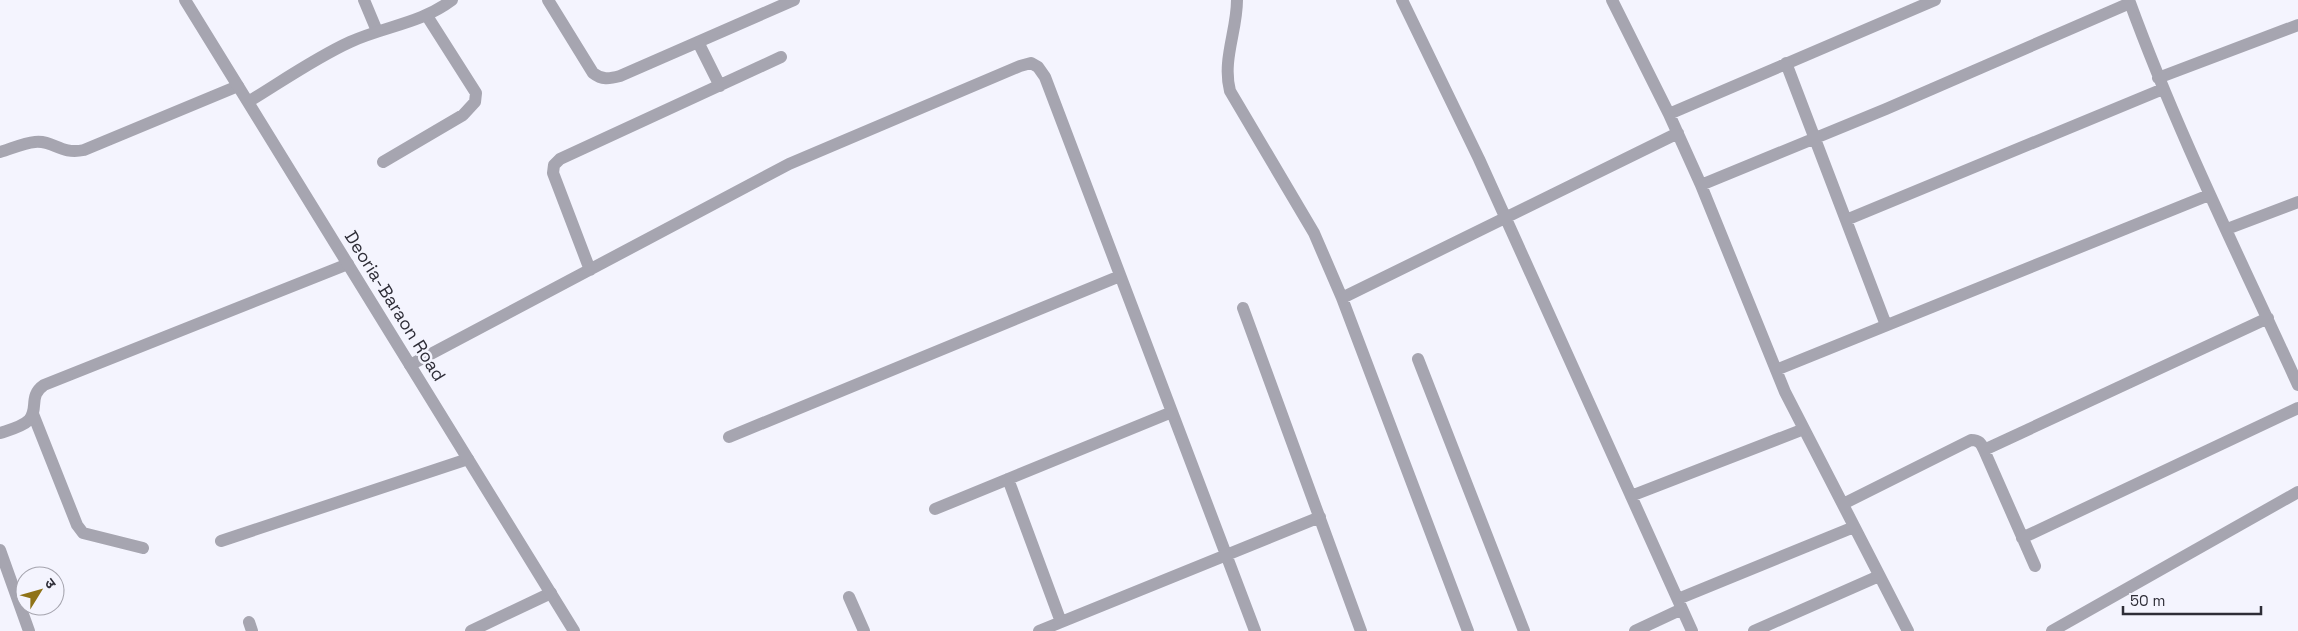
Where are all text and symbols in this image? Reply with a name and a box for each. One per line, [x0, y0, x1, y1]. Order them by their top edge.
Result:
street label: Deoria-Baraon Road [340, 226, 451, 385]
north arrow [15, 566, 65, 616]
text: उ [41, 574, 61, 593]
scale bar [2123, 584, 2260, 616]
text: 50 m [2130, 591, 2165, 610]

